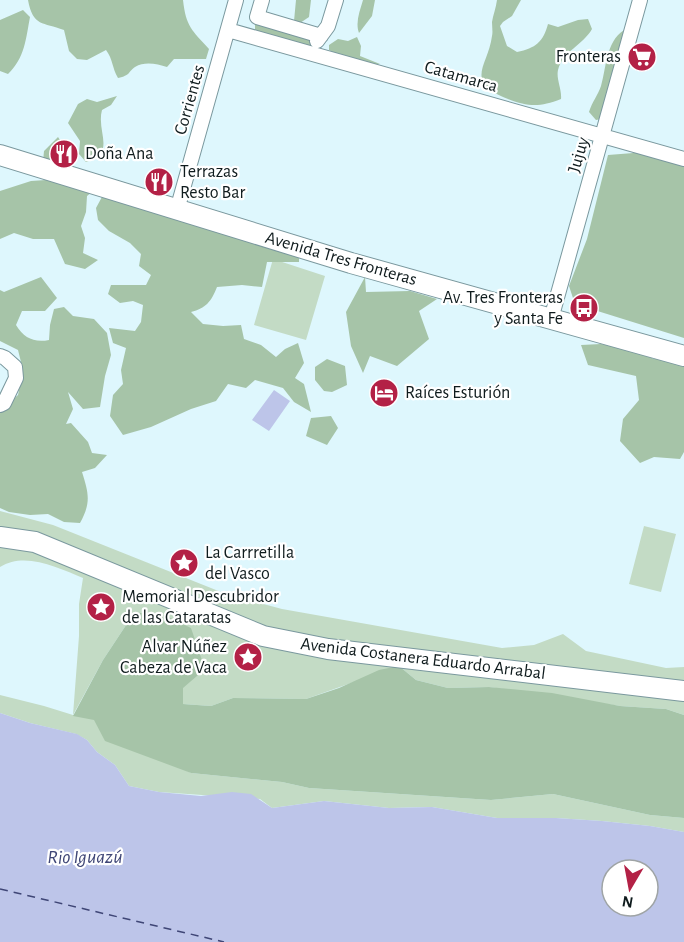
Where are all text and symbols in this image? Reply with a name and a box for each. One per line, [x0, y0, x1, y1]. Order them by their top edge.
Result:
supermarket icon: Fronteras [626, 41, 658, 73]
place label: Fronteras [556, 48, 621, 66]
street label: Catamarca [422, 58, 500, 96]
street label: Corrientes [171, 63, 209, 137]
street label: Jujuy [565, 135, 593, 175]
restaurant icon: Doña Ana [48, 138, 80, 170]
place label: Doña Ana [85, 145, 154, 163]
place label: Terrazas Resto Bar [180, 163, 245, 202]
restaurant icon: Terrazas Resto Bar [143, 166, 175, 198]
street label: Avenida Tres Fronteras [263, 229, 419, 289]
place label: Av. Tres Fronteras y Santa Fe [443, 289, 563, 328]
bus stop icon: Av. Tres Fronteras y Santa Fe [568, 292, 600, 324]
hotel icon: Raíces Esturión [368, 377, 400, 409]
place label: Raíces Esturión [405, 384, 510, 402]
place label: La Carrretilla del Vasco [205, 544, 294, 583]
place icon: La Carrretilla del Vasco [168, 547, 200, 579]
place label: Memorial Descubridor de las Cataratas [122, 588, 279, 627]
place icon: Memorial Descubridor de las Cataratas [85, 591, 117, 623]
street label: Avenida Costanera Eduardo Arrabal [300, 635, 546, 683]
place label: Alvar Núñez Cabeza de Vaca [120, 638, 227, 677]
place icon: Alvar Núñez Cabeza de Vaca [232, 641, 264, 673]
water label: Rio Iguazú [47, 847, 123, 867]
north arrow [600, 858, 660, 918]
text: N [621, 893, 634, 911]

